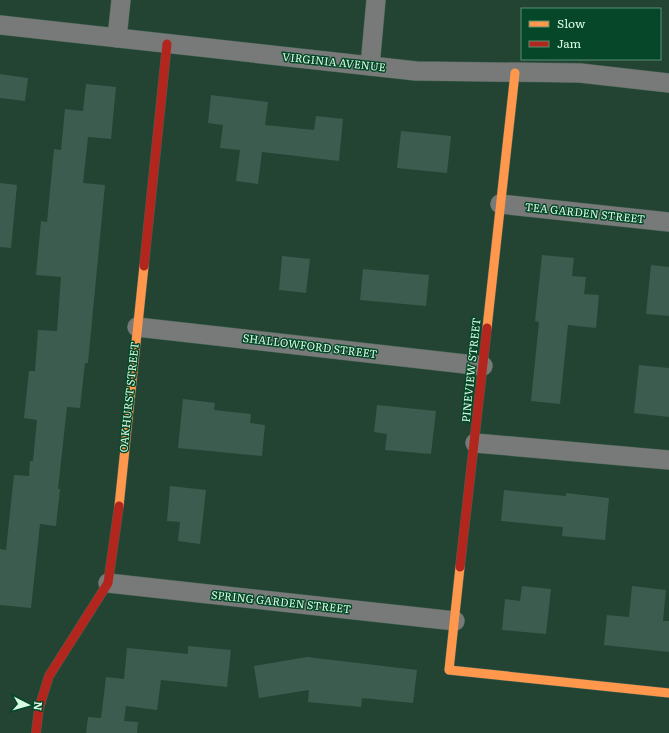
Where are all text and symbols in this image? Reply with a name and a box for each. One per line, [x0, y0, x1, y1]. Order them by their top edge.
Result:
legend [521, 8, 661, 60]
text: Slow [557, 14, 586, 32]
text: Jam [557, 34, 582, 52]
street label: VIRGINIA AVENUE [282, 48, 387, 74]
street label: TEA GARDEN STREET [524, 198, 646, 226]
street label: PINEVIEW STREET [457, 317, 483, 423]
street label: SHALLOWFORD STREET [242, 329, 378, 361]
street label: OAKHURST STREET [114, 341, 142, 453]
street label: SPRING GARDEN STREET [210, 586, 352, 616]
north arrow [8, 685, 48, 725]
text: N [31, 701, 47, 712]

